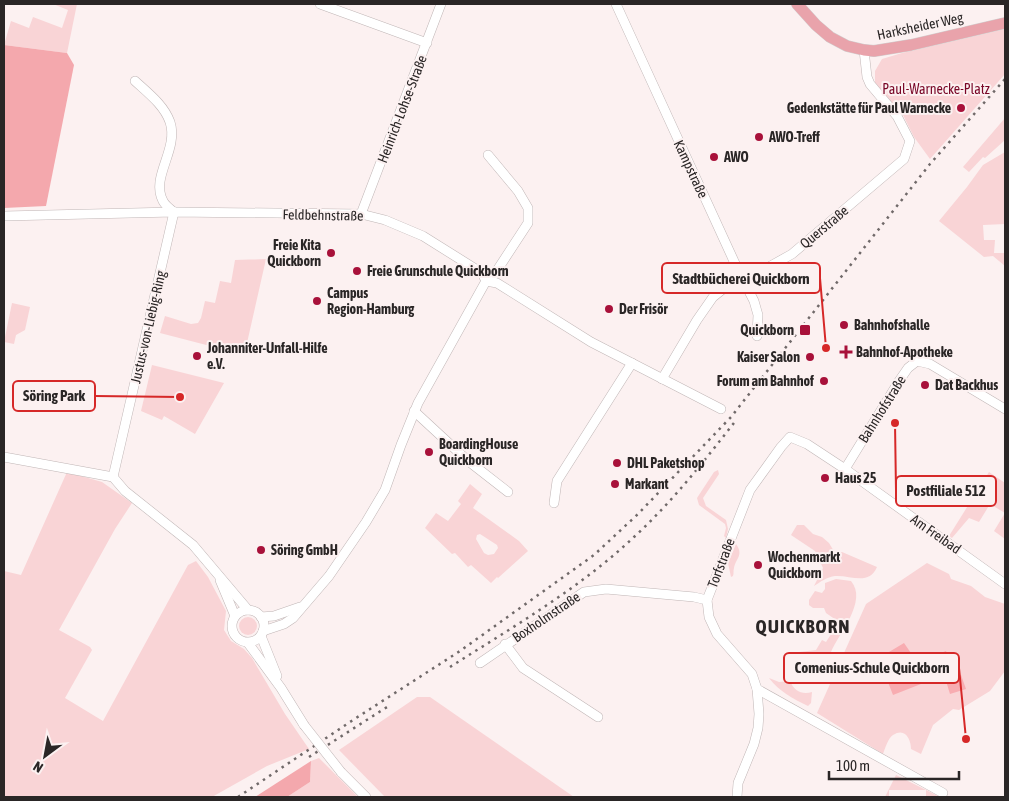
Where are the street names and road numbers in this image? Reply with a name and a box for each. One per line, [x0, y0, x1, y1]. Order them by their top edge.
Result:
street label: Harksheider Weg [876, 9, 964, 43]
street label: Heinrich-Lohse-Straße [374, 53, 430, 165]
street label: Kampstraße [671, 137, 711, 201]
street label: Querstraße [797, 202, 851, 252]
street label: Feldbehnstraße [282, 206, 364, 224]
street label: Justus-von-Liebig-Ring [127, 269, 169, 385]
street label: Bahnhofstraße [855, 372, 909, 446]
street label: Am Freibad [908, 511, 964, 557]
street label: Torfstraße [704, 536, 738, 590]
street label: Boxholmstraße [509, 589, 583, 645]

